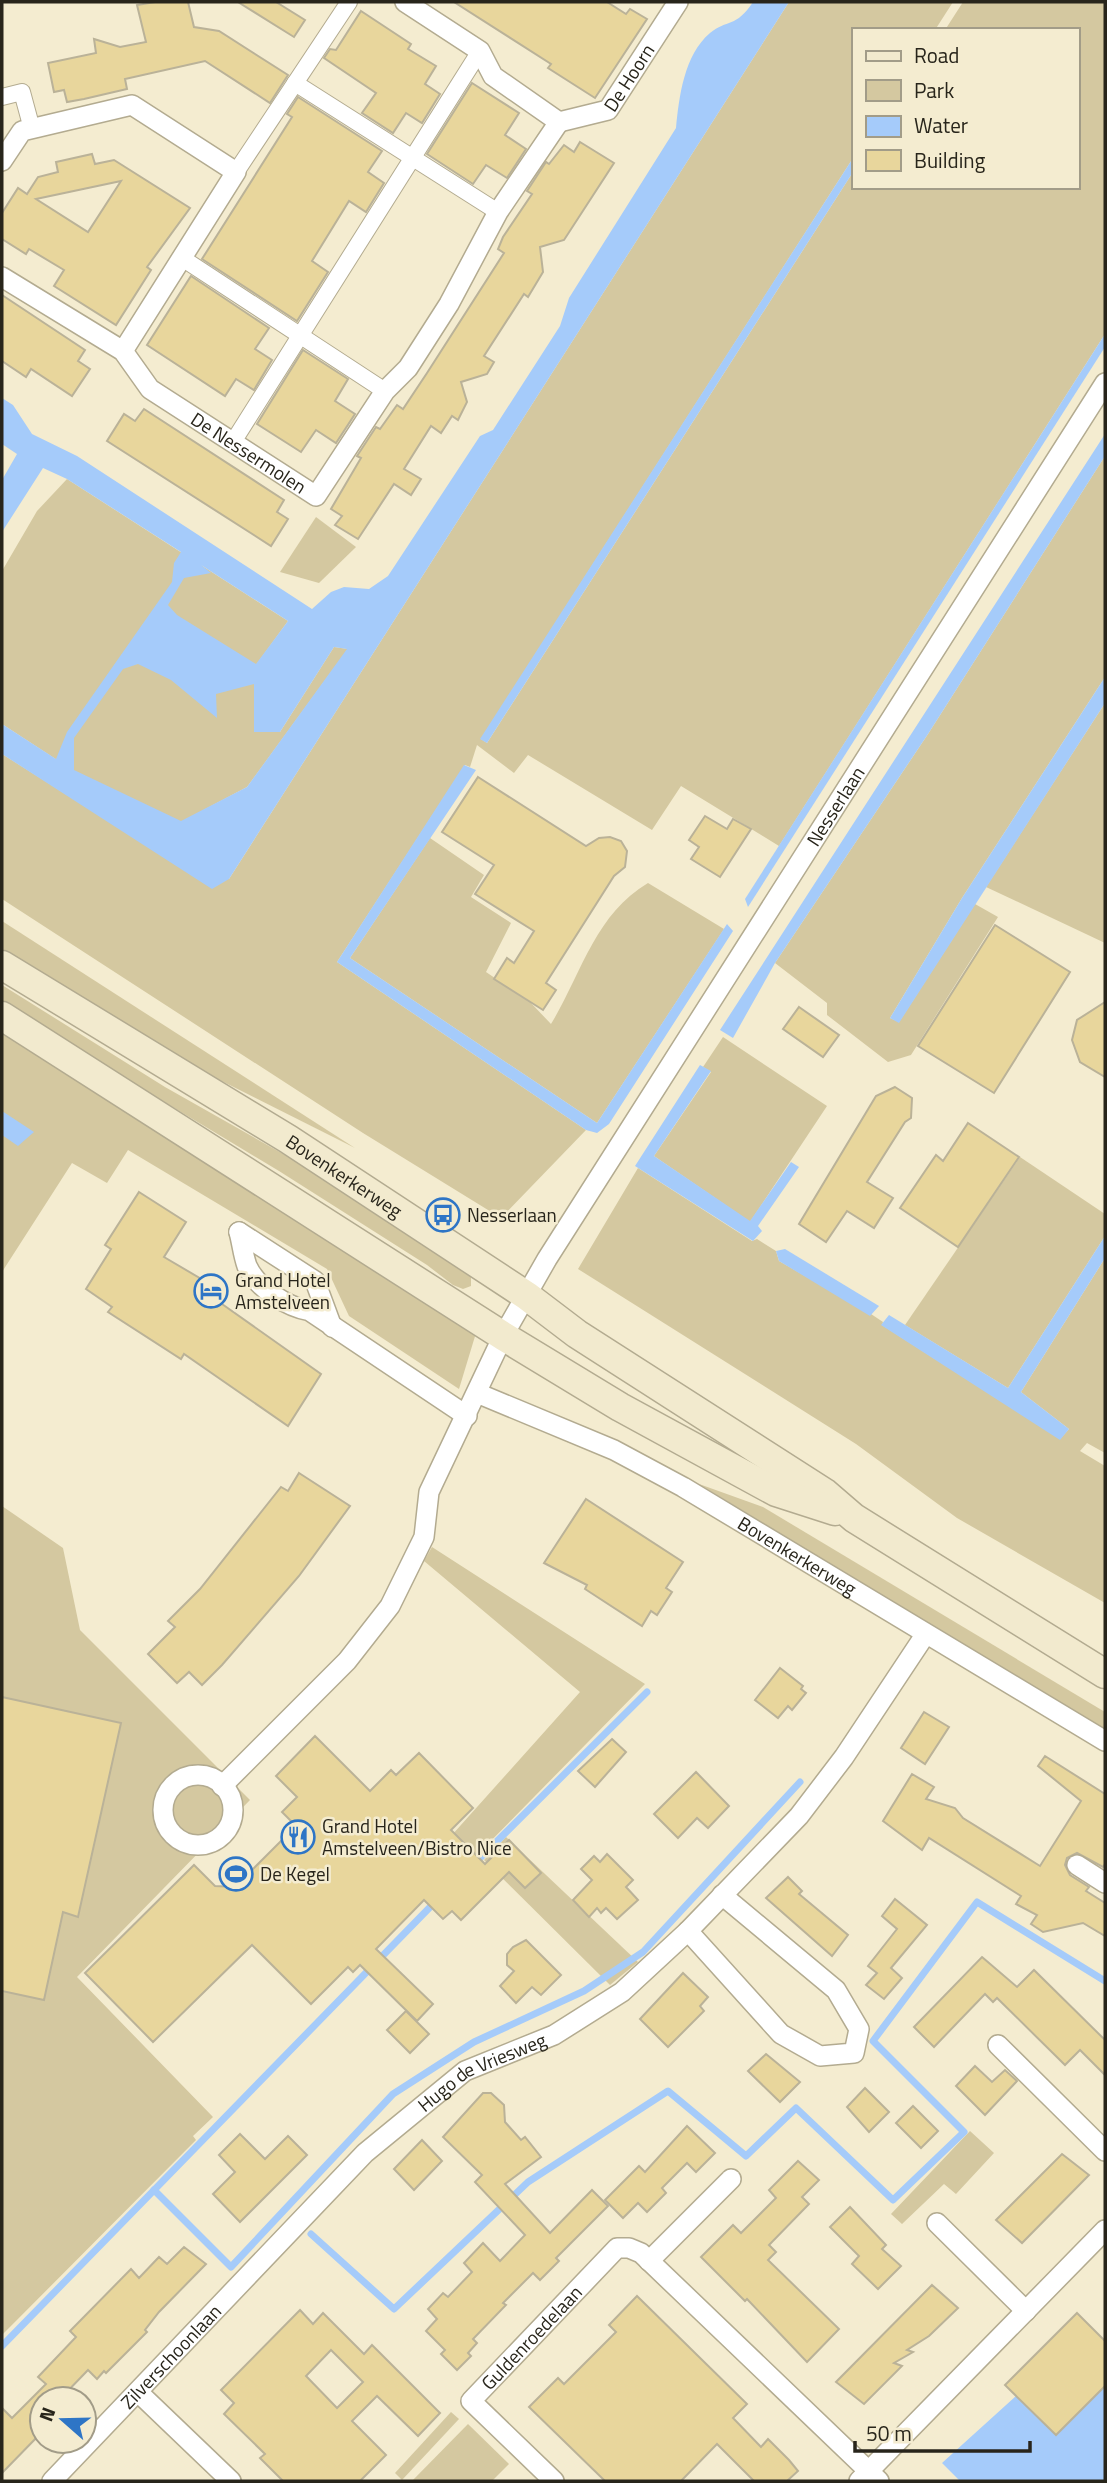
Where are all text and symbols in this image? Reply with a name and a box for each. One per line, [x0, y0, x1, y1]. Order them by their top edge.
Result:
legend [852, 28, 1079, 189]
street label: De Hoorn [596, 38, 661, 117]
text: Road [914, 39, 959, 71]
text: Park [914, 74, 954, 106]
text: Water [914, 109, 968, 141]
text: Building [914, 144, 986, 176]
street label: De Nessermolen [186, 404, 313, 500]
street label: Nesserlaan [799, 760, 871, 852]
street label: Bovenkerkerweg [280, 1127, 409, 1225]
bus stop icon: Nesserlaan [424, 1196, 462, 1234]
place label: Nesserlaan [467, 1200, 557, 1229]
place label: Grand Hotel Amstelveen [235, 1265, 331, 1316]
hotel icon: Grand Hotel Amstelveen [192, 1272, 230, 1310]
street label: Bovenkerkerweg [732, 1508, 863, 1602]
place label: Grand Hotel Amstelveen/Bistro Nice [322, 1811, 512, 1862]
restaurant icon: Grand Hotel Amstelveen/Bistro Nice [279, 1818, 317, 1856]
sports icon: De Kegel [217, 1855, 255, 1893]
place label: De Kegel [260, 1859, 330, 1888]
street label: Hugo de Vriesweg [411, 2025, 551, 2119]
street label: Guldenroedelaan [474, 2278, 588, 2396]
street label: Zilverschoonlaan [113, 2297, 228, 2415]
north arrow [28, 2385, 98, 2455]
text: N [31, 2403, 62, 2425]
scale bar [855, 2410, 1030, 2454]
text: 50 m [866, 2417, 912, 2449]

